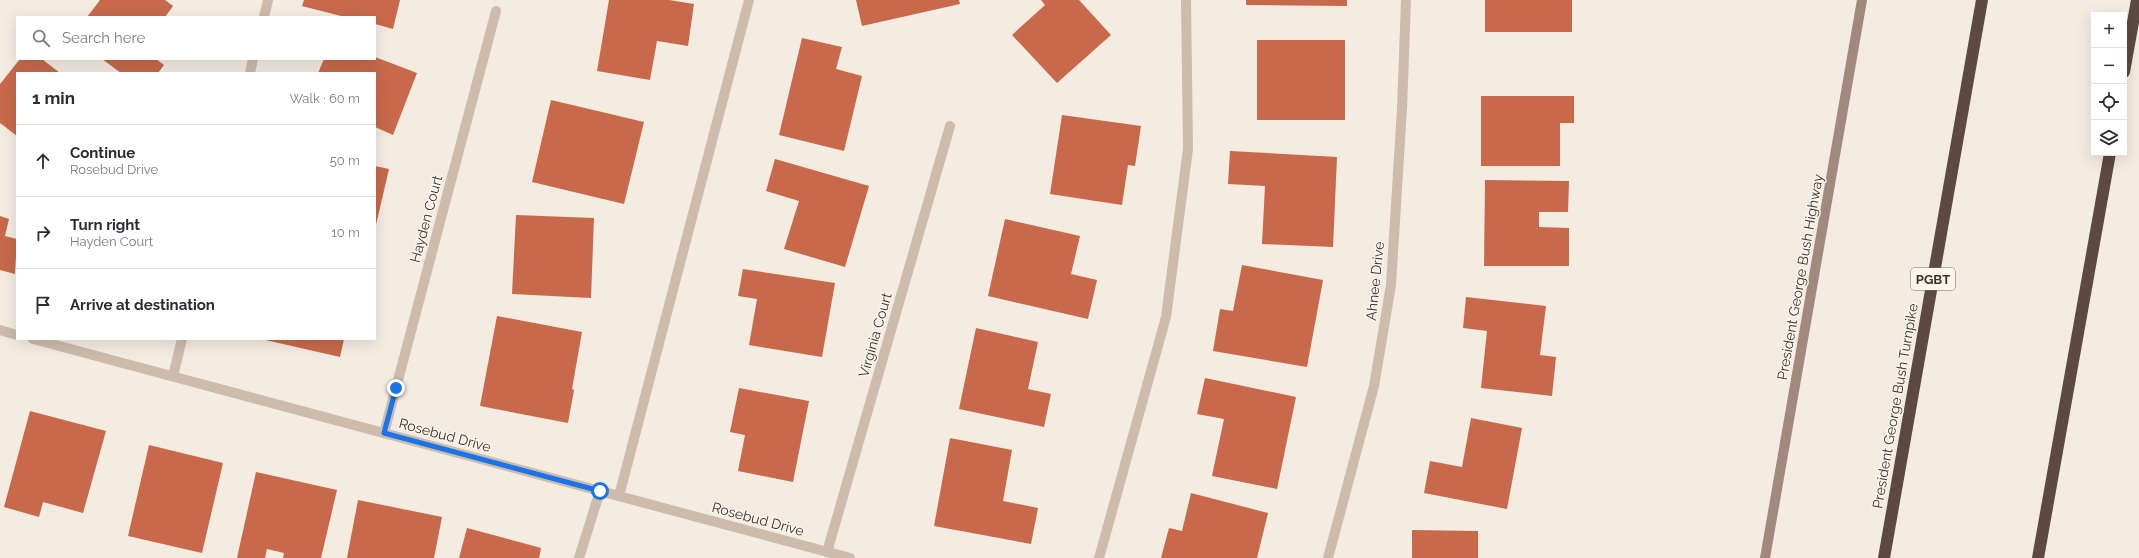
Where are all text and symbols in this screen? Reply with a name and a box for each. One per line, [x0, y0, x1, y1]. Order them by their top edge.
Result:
map controls [2091, 12, 2127, 156]
button: + [2091, 12, 2127, 48]
search box [16, 16, 376, 60]
icon: search [30, 27, 52, 49]
text: Search here [62, 29, 145, 47]
button: − [2091, 48, 2127, 84]
button: locate [2091, 84, 2127, 120]
text: 1 min [32, 88, 75, 108]
text: Walk · 60 m [289, 91, 360, 106]
button: layers [2091, 120, 2127, 156]
text: Continue [70, 144, 135, 162]
icon: ahead [32, 150, 54, 172]
text: 50 m [330, 153, 360, 168]
text: Rosebud Drive [70, 162, 158, 177]
street label: President George Bush Highway [1774, 172, 1826, 381]
street label: Hayden Court [407, 173, 445, 264]
text: Turn right [70, 216, 140, 234]
icon: right [32, 222, 54, 244]
text: 10 m [331, 225, 360, 240]
text: Hayden Court [70, 234, 153, 249]
street label: Ahnee Drive [1363, 241, 1387, 321]
road number: PGBT [1911, 268, 1955, 290]
street label: Virginia Court [855, 291, 895, 379]
icon: arrive [32, 294, 54, 316]
text: Arrive at destination [70, 296, 215, 314]
street label: President George Bush Turnpike [1869, 302, 1921, 510]
route end [387, 379, 405, 397]
street label: Rosebud Drive [397, 415, 493, 455]
route start [591, 482, 609, 500]
street label: Rosebud Drive [710, 499, 806, 539]

